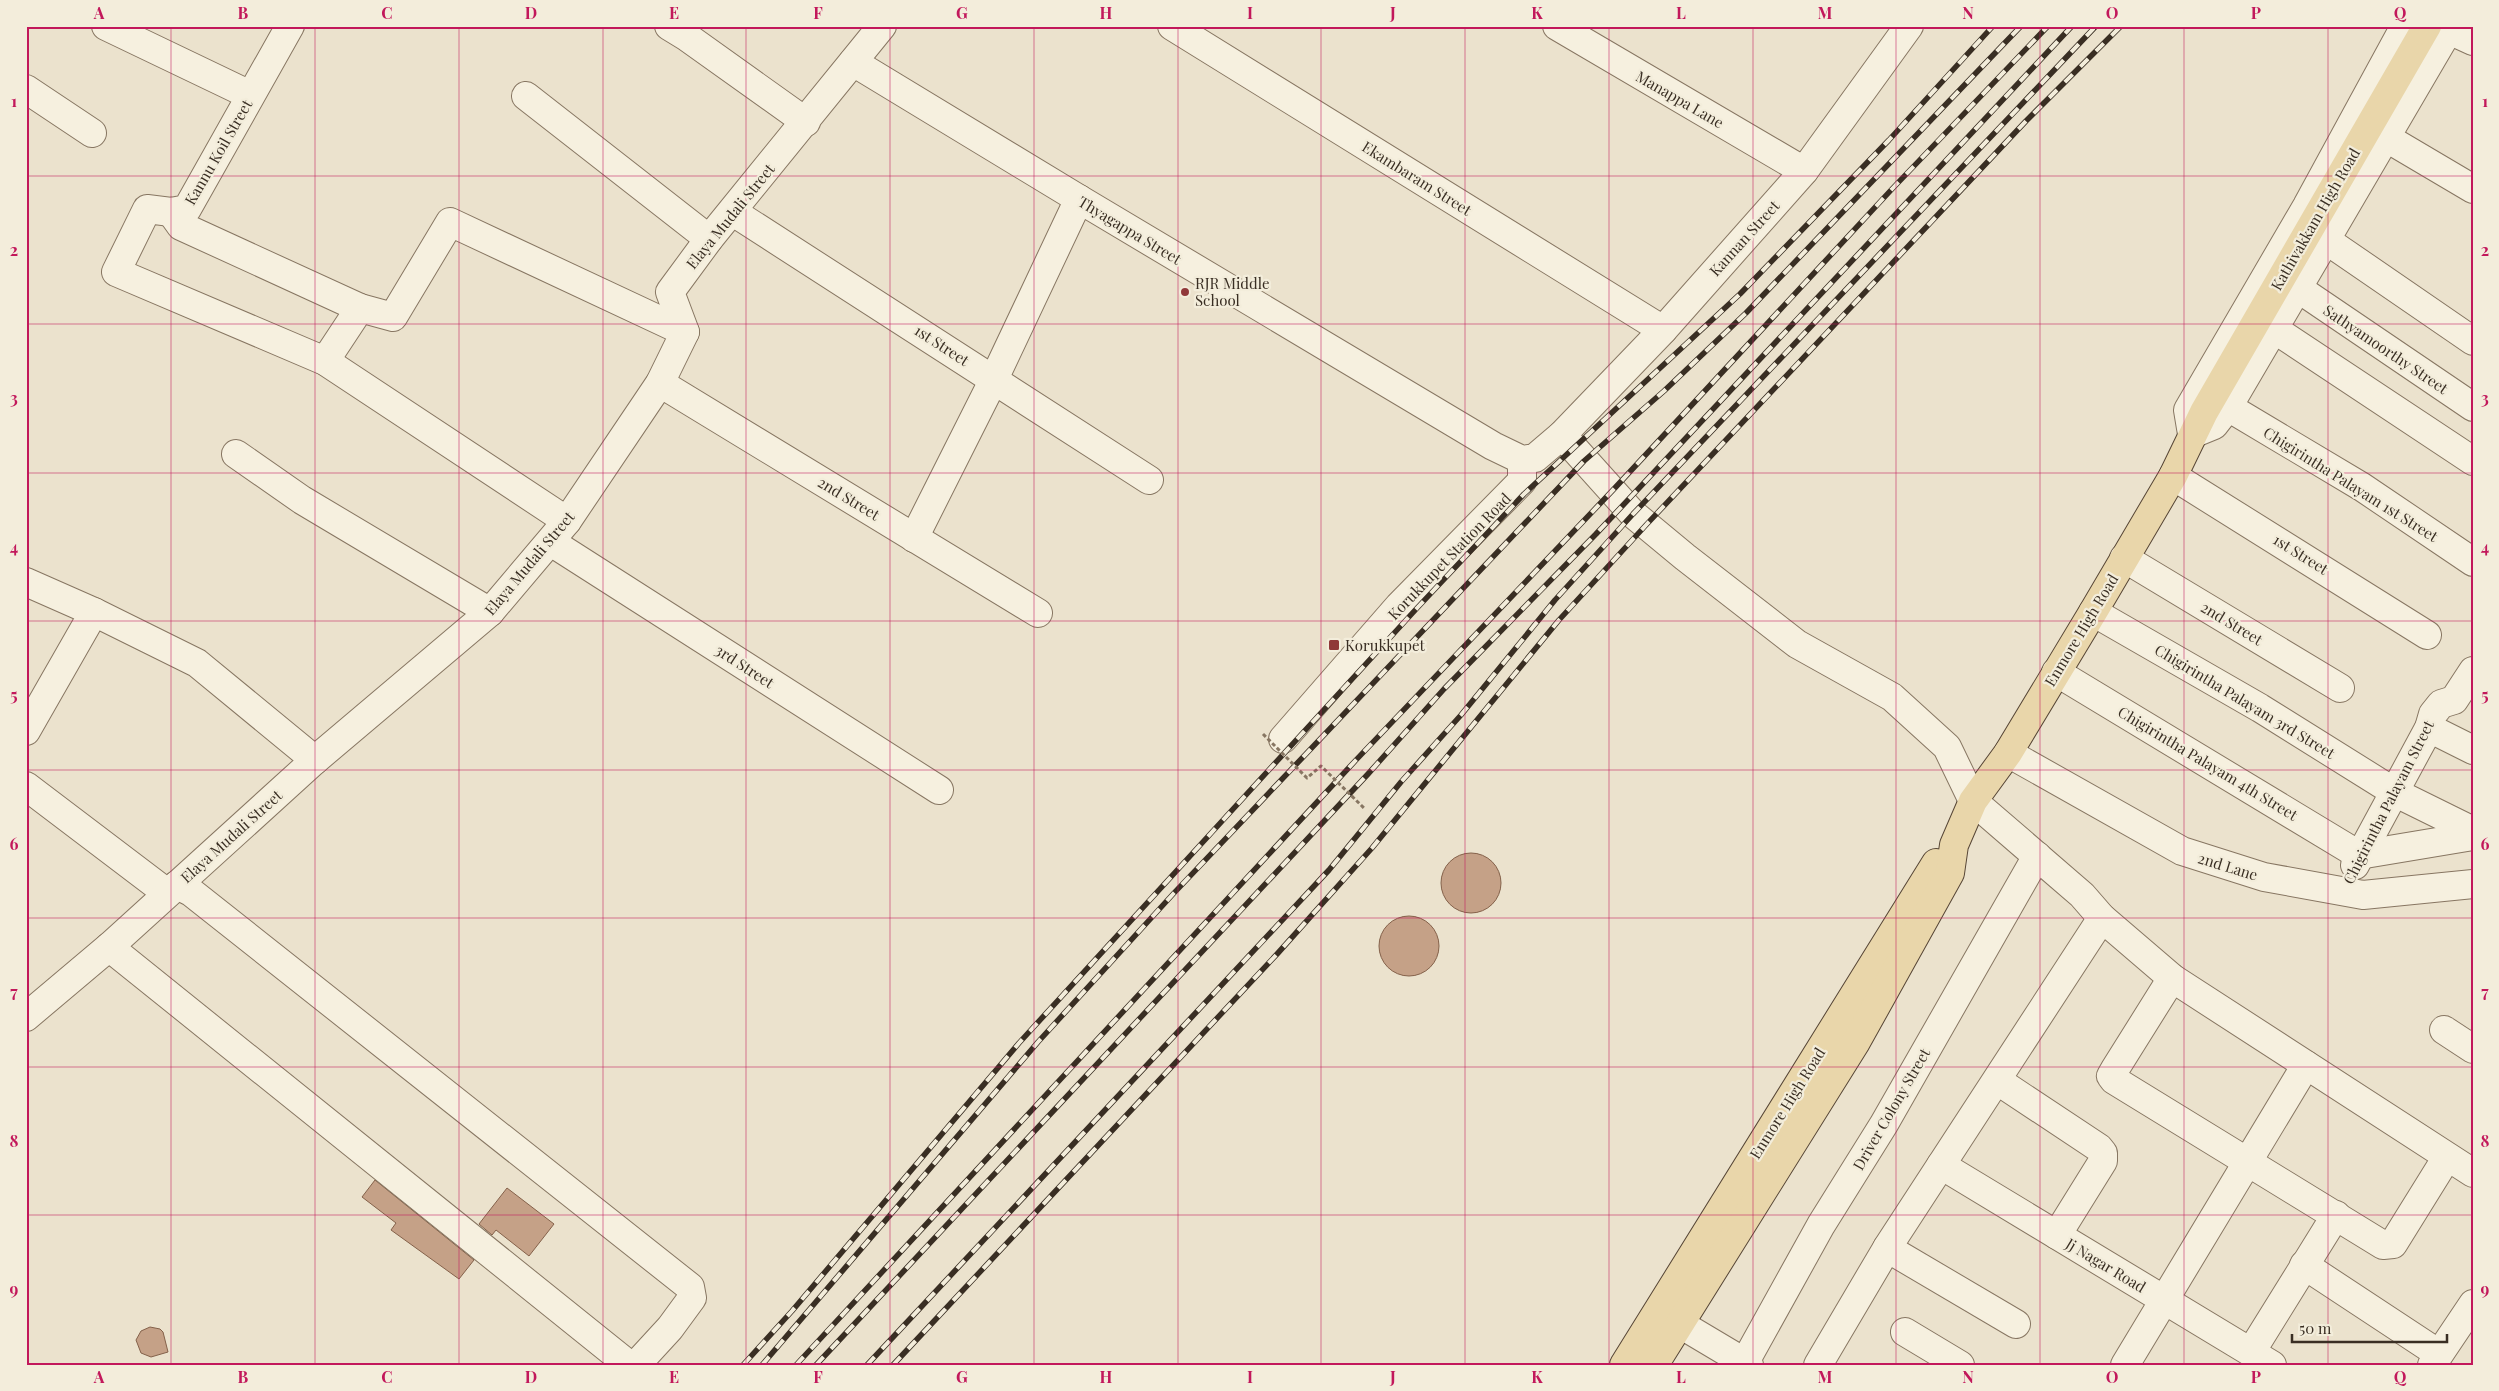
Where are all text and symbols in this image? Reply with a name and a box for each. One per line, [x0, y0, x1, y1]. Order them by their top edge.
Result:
text: A [93, 2, 105, 23]
text: B [238, 2, 249, 23]
text: C [381, 2, 393, 23]
text: D [525, 2, 537, 23]
text: E [669, 2, 679, 23]
text: F [813, 2, 823, 23]
text: G [956, 2, 968, 23]
text: H [1100, 2, 1113, 23]
text: I [1247, 2, 1253, 23]
text: J [1389, 2, 1396, 23]
text: K [1531, 2, 1543, 23]
text: L [1676, 2, 1686, 23]
text: M [1818, 2, 1833, 23]
text: N [1962, 2, 1974, 23]
text: O [2106, 2, 2118, 23]
text: P [2251, 2, 2261, 23]
text: Q [2394, 2, 2407, 23]
street label: Manappa Lane [1632, 66, 1728, 132]
text: 1 [11, 90, 17, 111]
text: 1 [2482, 90, 2488, 111]
street label: Kannu Koil Street [180, 95, 257, 208]
street label: Ekambaram Street [1359, 136, 1476, 220]
street label: Kathivakkam High Road [2266, 144, 2364, 294]
street label: Elaya Mudali Street [681, 159, 779, 273]
street label: Thyagappa Street [1075, 191, 1186, 269]
street label: Kannan Street [1705, 195, 1784, 280]
text: 2 [10, 239, 18, 260]
text: 2 [2481, 239, 2489, 260]
place label: RJR Middle School [1195, 273, 1270, 310]
marker: RJR Middle School [1179, 286, 1191, 298]
street label: Sathyamoorthy Street [2320, 300, 2453, 399]
street label: 1st Street [911, 320, 974, 370]
text: 3 [10, 387, 18, 408]
text: 3 [2481, 387, 2489, 408]
street label: Chigirintha Palayam 1st Street [2260, 422, 2443, 546]
street label: 2nd Street [814, 472, 884, 525]
street label: Korukkupet Station Road [1383, 488, 1515, 624]
street label: Elaya Mudali Street [480, 506, 579, 619]
street label: 1st Street [2270, 529, 2333, 579]
text: 4 [10, 536, 18, 557]
text: 4 [2481, 536, 2489, 557]
street label: Enmore High Road [2040, 570, 2123, 690]
street label: 2nd Street [2197, 597, 2267, 650]
place label: Korukkupet [1345, 635, 1426, 655]
marker: Korukkupet [1327, 638, 1341, 652]
street label: Chigirintha Palayam 3rd Street [2151, 639, 2339, 763]
street label: 3rd Street [712, 640, 779, 693]
text: 5 [10, 684, 18, 705]
text: 5 [2481, 684, 2489, 705]
street label: Chigirintha Palayam 4th Street [2115, 701, 2302, 825]
street label: Chigirintha Palayam Street [2338, 716, 2438, 887]
street label: Elaya Mudali Street [176, 785, 286, 887]
text: 6 [10, 833, 19, 854]
text: 6 [2481, 833, 2490, 854]
street label: 2nd Lane [2196, 847, 2260, 885]
text: 7 [10, 981, 18, 1002]
text: 7 [2481, 981, 2489, 1002]
street label: Enmore High Road [1745, 1043, 1829, 1162]
street label: Driver Colony Street [1848, 1044, 1934, 1174]
text: 8 [10, 1130, 19, 1151]
text: 8 [2481, 1130, 2490, 1151]
street label: Jj Nagar Road [2061, 1233, 2150, 1297]
text: 9 [10, 1278, 19, 1299]
text: 9 [2481, 1278, 2490, 1299]
scale bar [2292, 1311, 2446, 1343]
text: 50 m [2299, 1318, 2332, 1338]
text: A [93, 1366, 105, 1387]
text: B [238, 1366, 249, 1387]
text: C [381, 1366, 393, 1387]
text: D [525, 1366, 537, 1387]
text: E [669, 1366, 679, 1387]
text: F [813, 1366, 823, 1387]
text: G [956, 1366, 968, 1387]
text: H [1100, 1366, 1113, 1387]
text: I [1247, 1366, 1253, 1387]
text: J [1389, 1366, 1396, 1387]
text: K [1531, 1366, 1543, 1387]
text: L [1676, 1366, 1686, 1387]
text: M [1818, 1366, 1833, 1387]
text: N [1962, 1366, 1974, 1387]
text: O [2106, 1366, 2118, 1387]
text: P [2251, 1366, 2261, 1387]
text: Q [2394, 1366, 2407, 1387]

